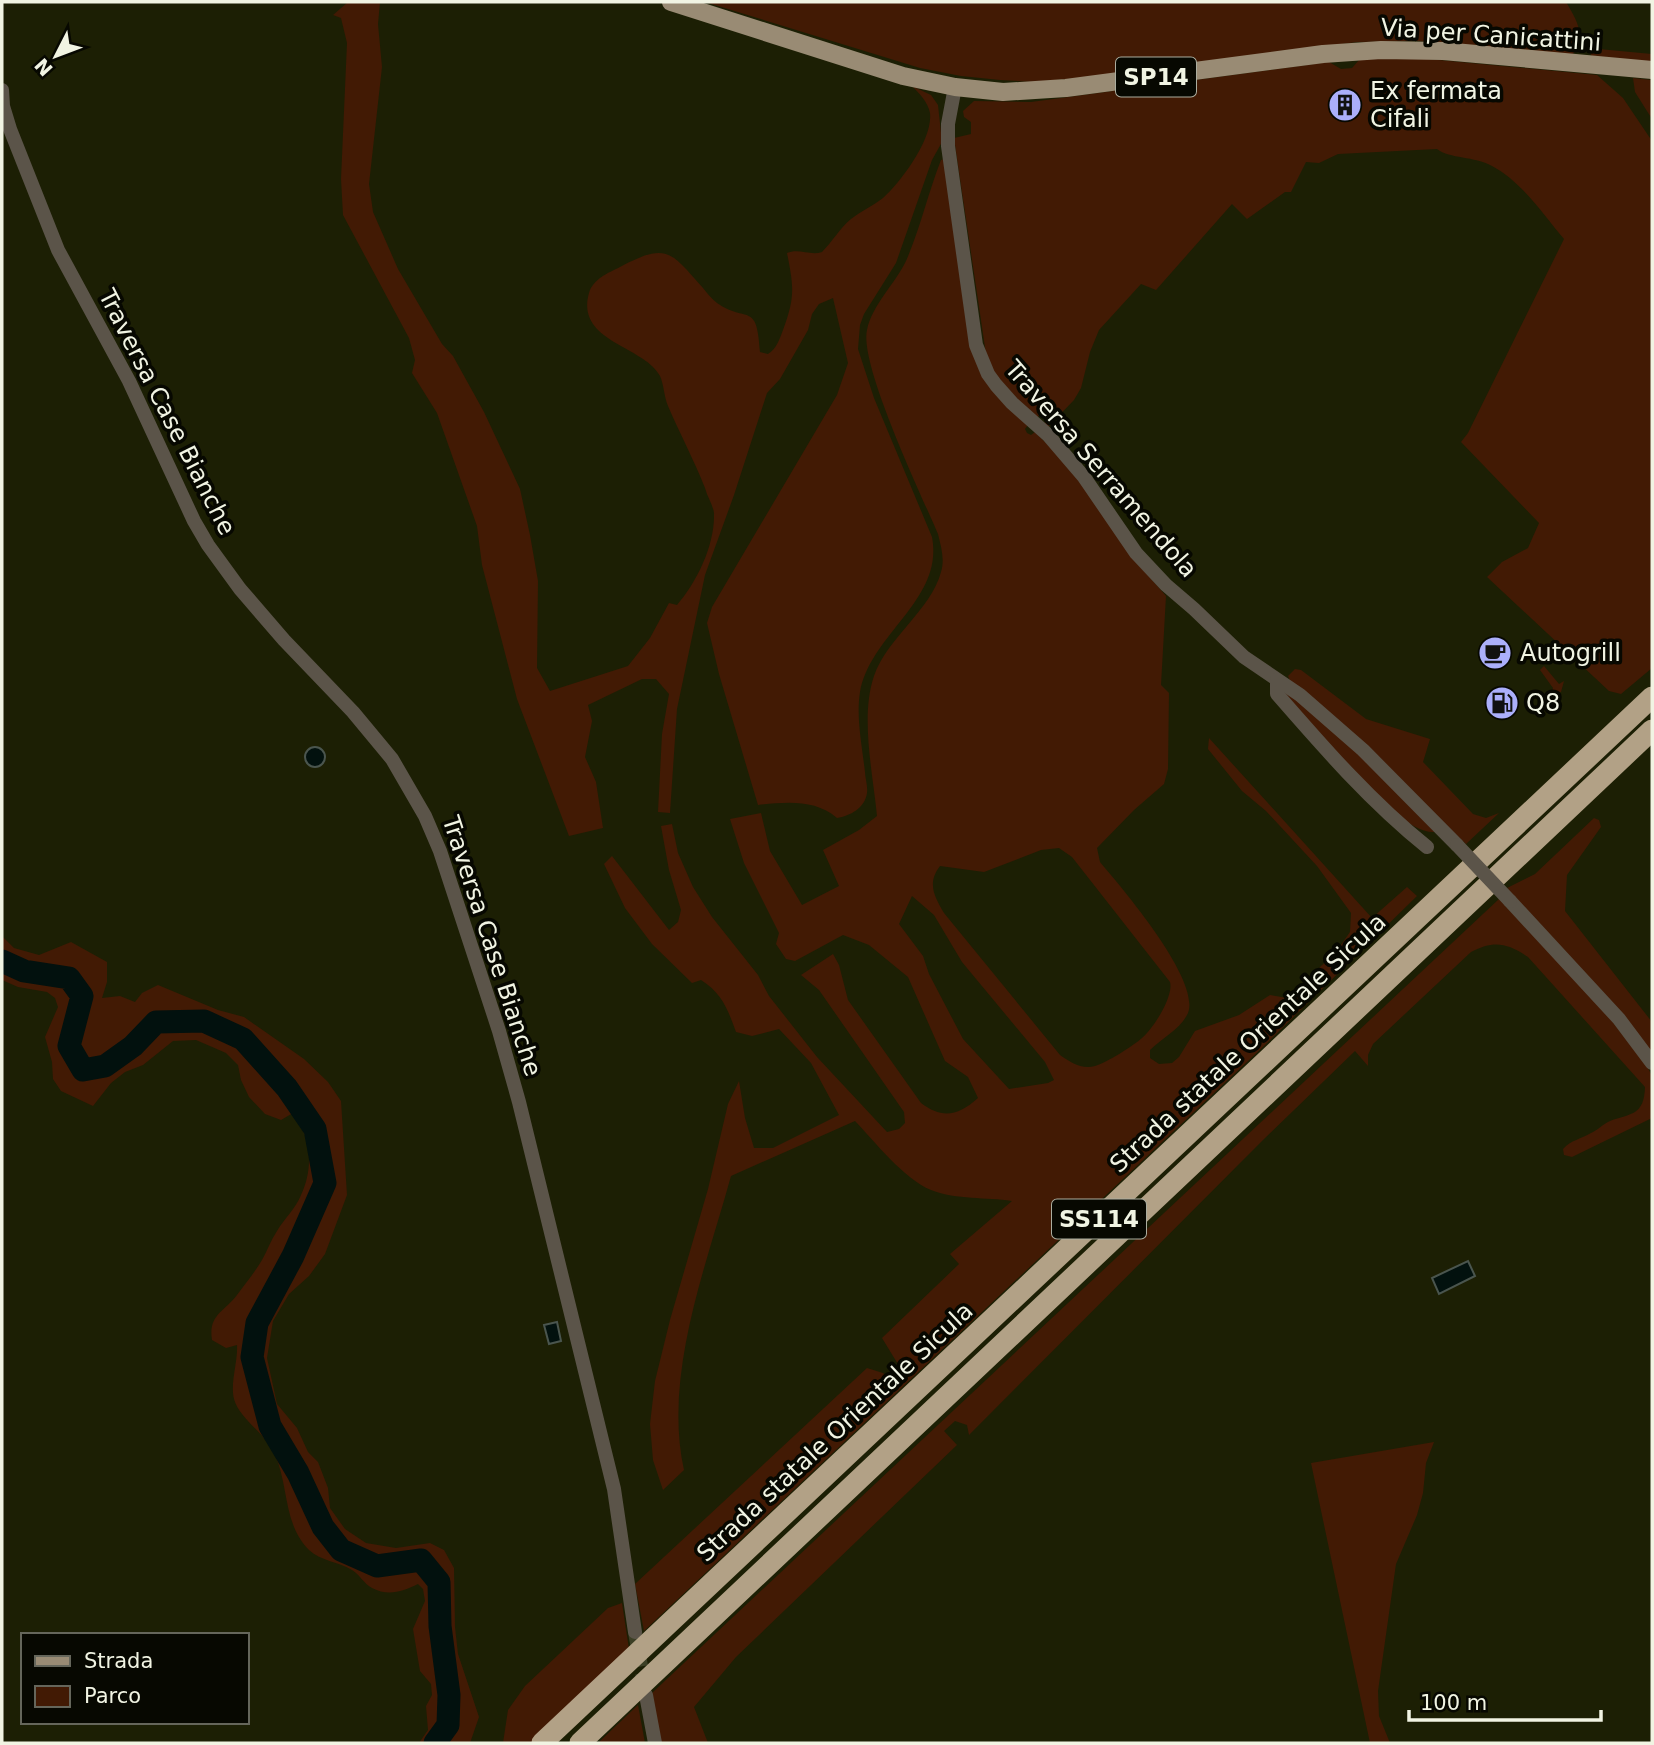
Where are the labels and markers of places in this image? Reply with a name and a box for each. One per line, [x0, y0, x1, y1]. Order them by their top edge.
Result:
place label: Ex fermata Cifali [1370, 77, 1502, 133]
building icon: Ex fermata Cifali [1326, 86, 1364, 124]
cafe icon: Autogrill [1476, 634, 1514, 672]
place label: Autogrill [1520, 639, 1621, 667]
fuel station icon: Q8 [1483, 684, 1521, 722]
place label: Q8 [1526, 689, 1560, 717]

